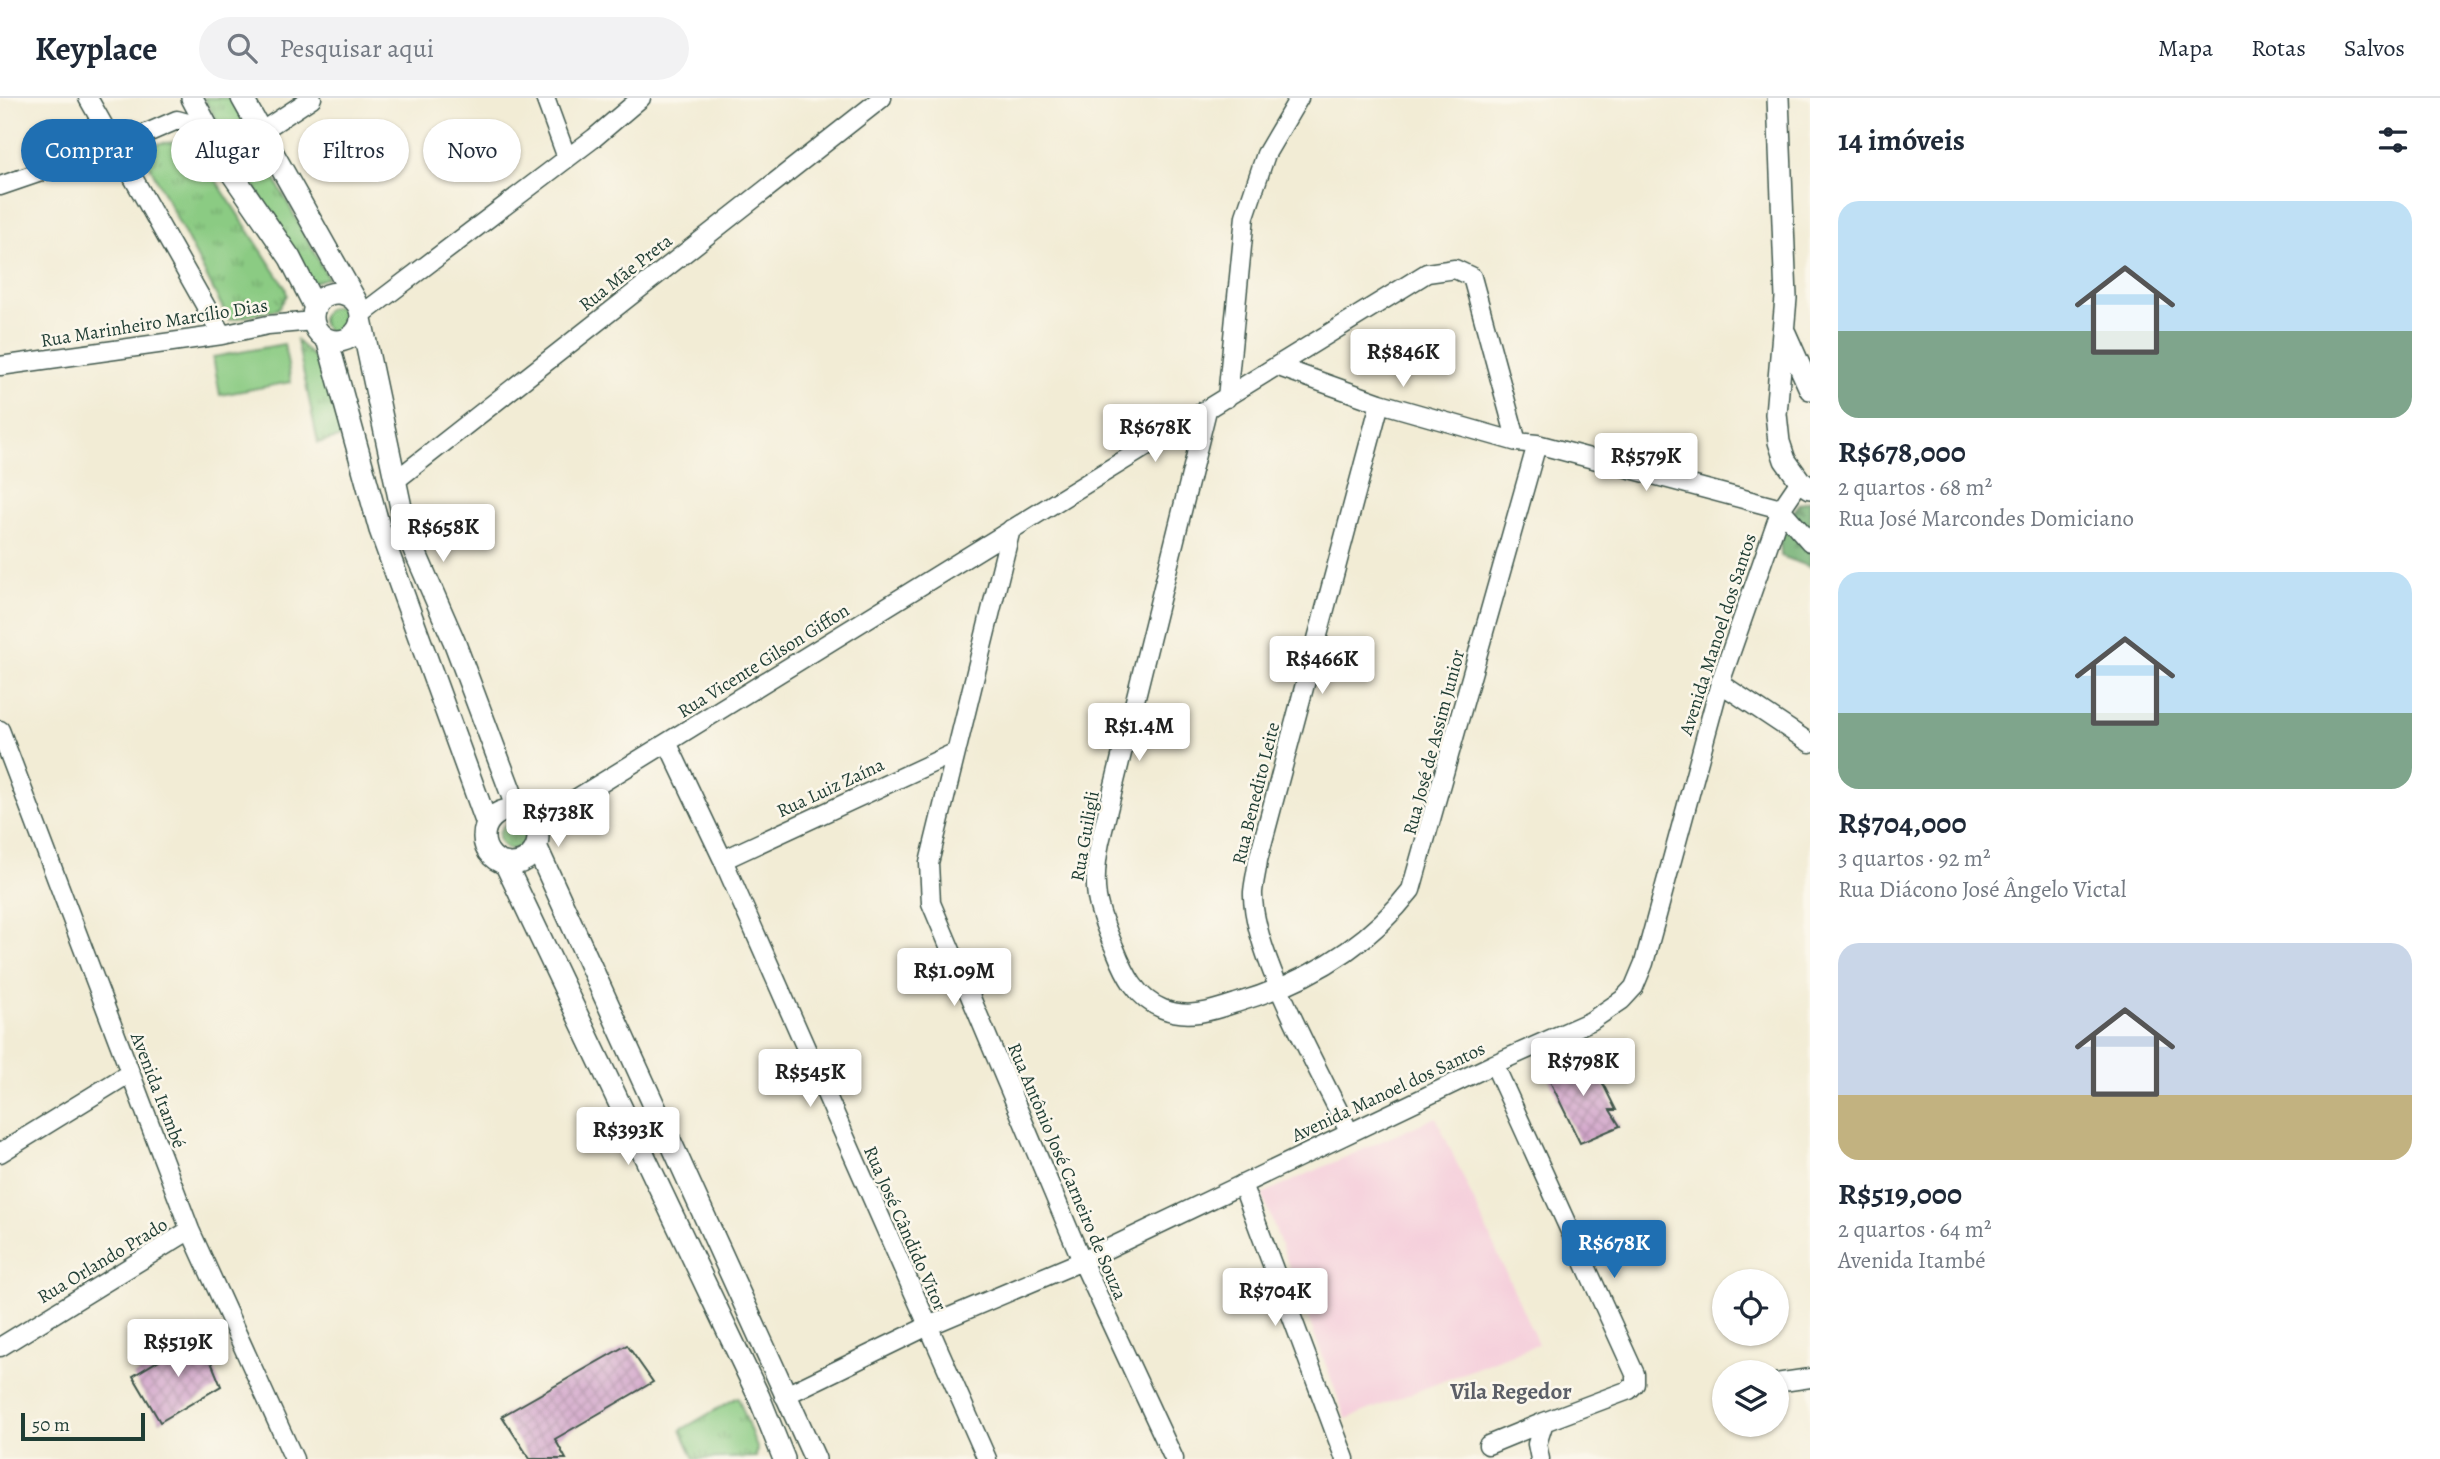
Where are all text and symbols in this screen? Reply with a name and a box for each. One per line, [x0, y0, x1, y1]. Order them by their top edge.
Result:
search box [199, 17, 689, 80]
text: Keyplace [35, 26, 157, 71]
icon: search [223, 29, 261, 67]
text: Pesquisar aqui [279, 31, 434, 66]
text: Mapa [2158, 32, 2213, 64]
text: Rotas [2251, 32, 2306, 64]
text: Salvos [2344, 32, 2405, 64]
chip: Comprar [21, 119, 157, 182]
chip: Alugar [171, 119, 284, 182]
chip: Filtros [298, 119, 409, 182]
chip: Novo [423, 119, 521, 182]
text: 14 imóveis [1838, 120, 1965, 160]
icon: filters [2374, 121, 2412, 159]
street label: Rua Mãe Preta [573, 228, 678, 317]
icon: home [2062, 247, 2188, 373]
street label: Rua Marinheiro Marcílio Dias [39, 292, 270, 354]
pin: R$846K [1346, 330, 1460, 389]
text: R$846K [1366, 336, 1440, 367]
pin: R$678K [1098, 404, 1212, 464]
text: R$678K [1119, 411, 1191, 442]
text: R$678,000 [1838, 432, 1966, 472]
pin: R$579K [1589, 434, 1703, 493]
text: R$579K [1611, 440, 1681, 471]
text: 2 quartos · 68 m² [1838, 472, 1992, 503]
text: Rua José Marcondes Domiciano [1838, 503, 2134, 534]
pin: R$658K [386, 504, 500, 564]
text: R$658K [407, 511, 479, 542]
street label: Avenida Manoel dos Santos [1673, 530, 1763, 740]
street label: Rua Vicente Gilson Giffon [673, 597, 854, 724]
icon: home [2062, 618, 2188, 744]
pin: R$466K [1265, 636, 1379, 696]
text: R$466K [1286, 643, 1358, 674]
street label: Rua José de Assim Junior [1397, 647, 1471, 838]
pin: R$1.4M [1082, 704, 1196, 763]
text: R$1.4M [1104, 710, 1174, 741]
street label: Rua Benedito Leite [1226, 719, 1286, 867]
street label: Rua Luiz Zaína [772, 752, 889, 824]
street label: Rua Guiligli [1064, 789, 1106, 883]
pin: R$738K [501, 790, 615, 849]
text: R$738K [522, 796, 594, 827]
text: R$704,000 [1838, 803, 1967, 843]
text: 3 quartos · 92 m² [1838, 843, 1991, 874]
text: Rua Diácono José Ângelo Victal [1838, 874, 2126, 905]
pin: R$1.09M [889, 948, 1019, 1008]
text: R$1.09M [913, 955, 995, 986]
icon: home [2062, 989, 2188, 1115]
street label: Avenida Itambé [124, 1028, 192, 1152]
street label: Avenida Manoel dos Santos [1286, 1036, 1489, 1149]
pin: R$798K [1526, 1038, 1640, 1098]
street label: Rua Antônio José Carneiro de Souza [1001, 1039, 1133, 1304]
text: R$798K [1547, 1045, 1619, 1076]
pin: R$545K [753, 1049, 867, 1109]
text: R$545K [774, 1056, 846, 1087]
pin: R$393K [571, 1108, 685, 1167]
text: R$393K [592, 1114, 664, 1145]
street label: Rua José Cândido Vitor [857, 1142, 953, 1315]
text: R$519,000 [1838, 1174, 1962, 1214]
street label: Rua Orlando Prado [33, 1212, 172, 1310]
text: 2 quartos · 64 m² [1838, 1214, 1992, 1245]
pin: R$678K [1557, 1220, 1671, 1280]
text: R$678K [1578, 1227, 1650, 1258]
text: Avenida Itambé [1838, 1245, 1986, 1276]
pin: R$704K [1218, 1268, 1332, 1328]
map controls [1712, 1269, 1789, 1437]
button: locate [1712, 1269, 1789, 1346]
text: R$704K [1239, 1275, 1311, 1306]
pin: R$519K [121, 1320, 235, 1379]
text: R$519K [143, 1326, 213, 1357]
button: layers [1712, 1360, 1789, 1437]
district label: Vila Regedor [1449, 1376, 1572, 1407]
scale bar [21, 1410, 145, 1442]
text: 50 m [32, 1412, 70, 1438]

